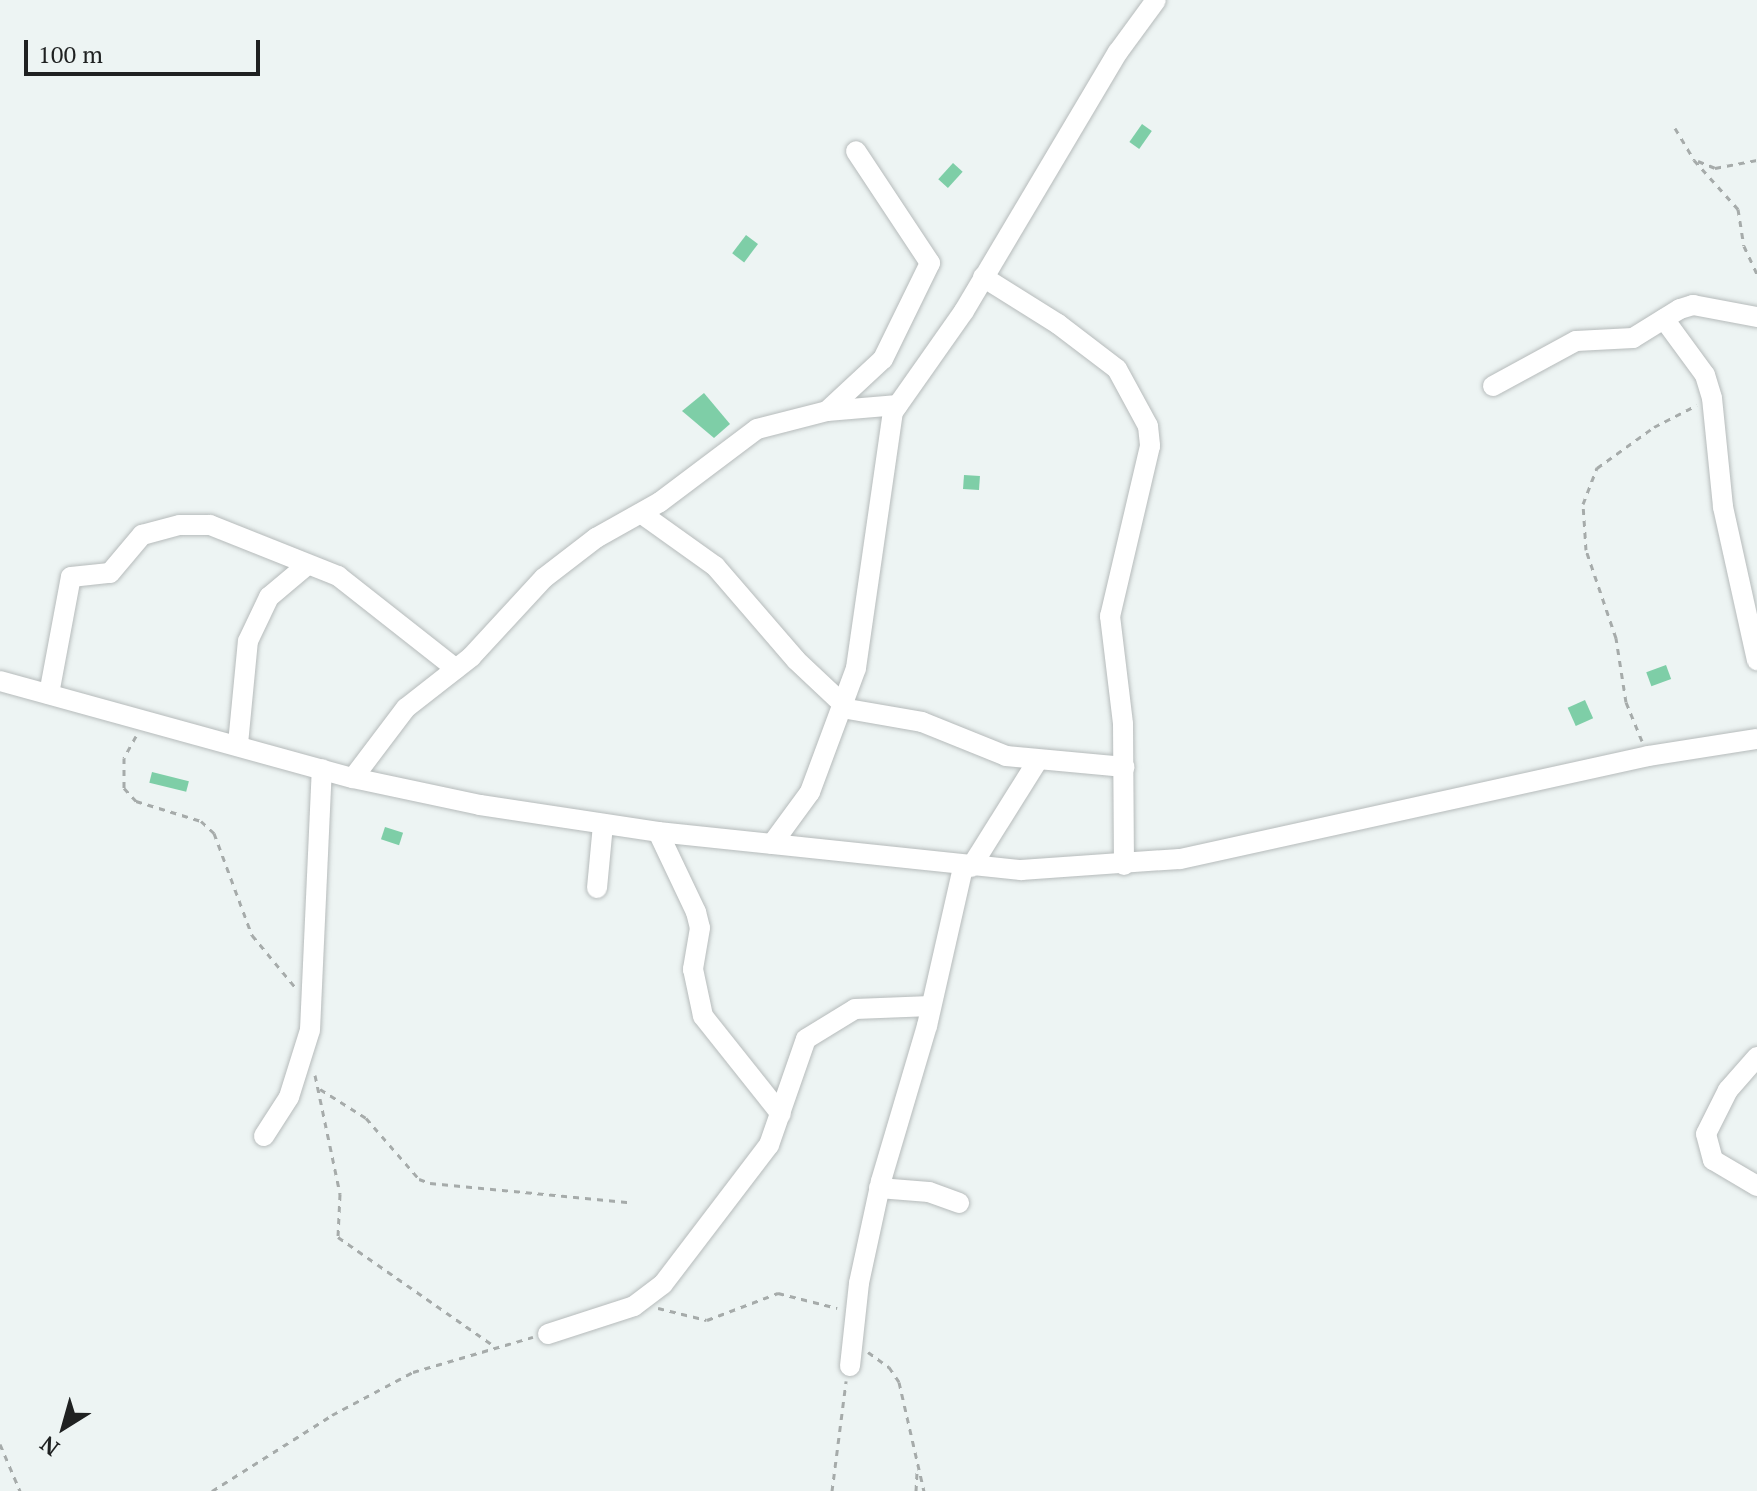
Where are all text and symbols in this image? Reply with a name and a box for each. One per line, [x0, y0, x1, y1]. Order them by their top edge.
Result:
scale bar [28, 24, 264, 74]
text: 100 m [38, 38, 103, 70]
north arrow [24, 1387, 104, 1467]
text: N [34, 1430, 65, 1463]

